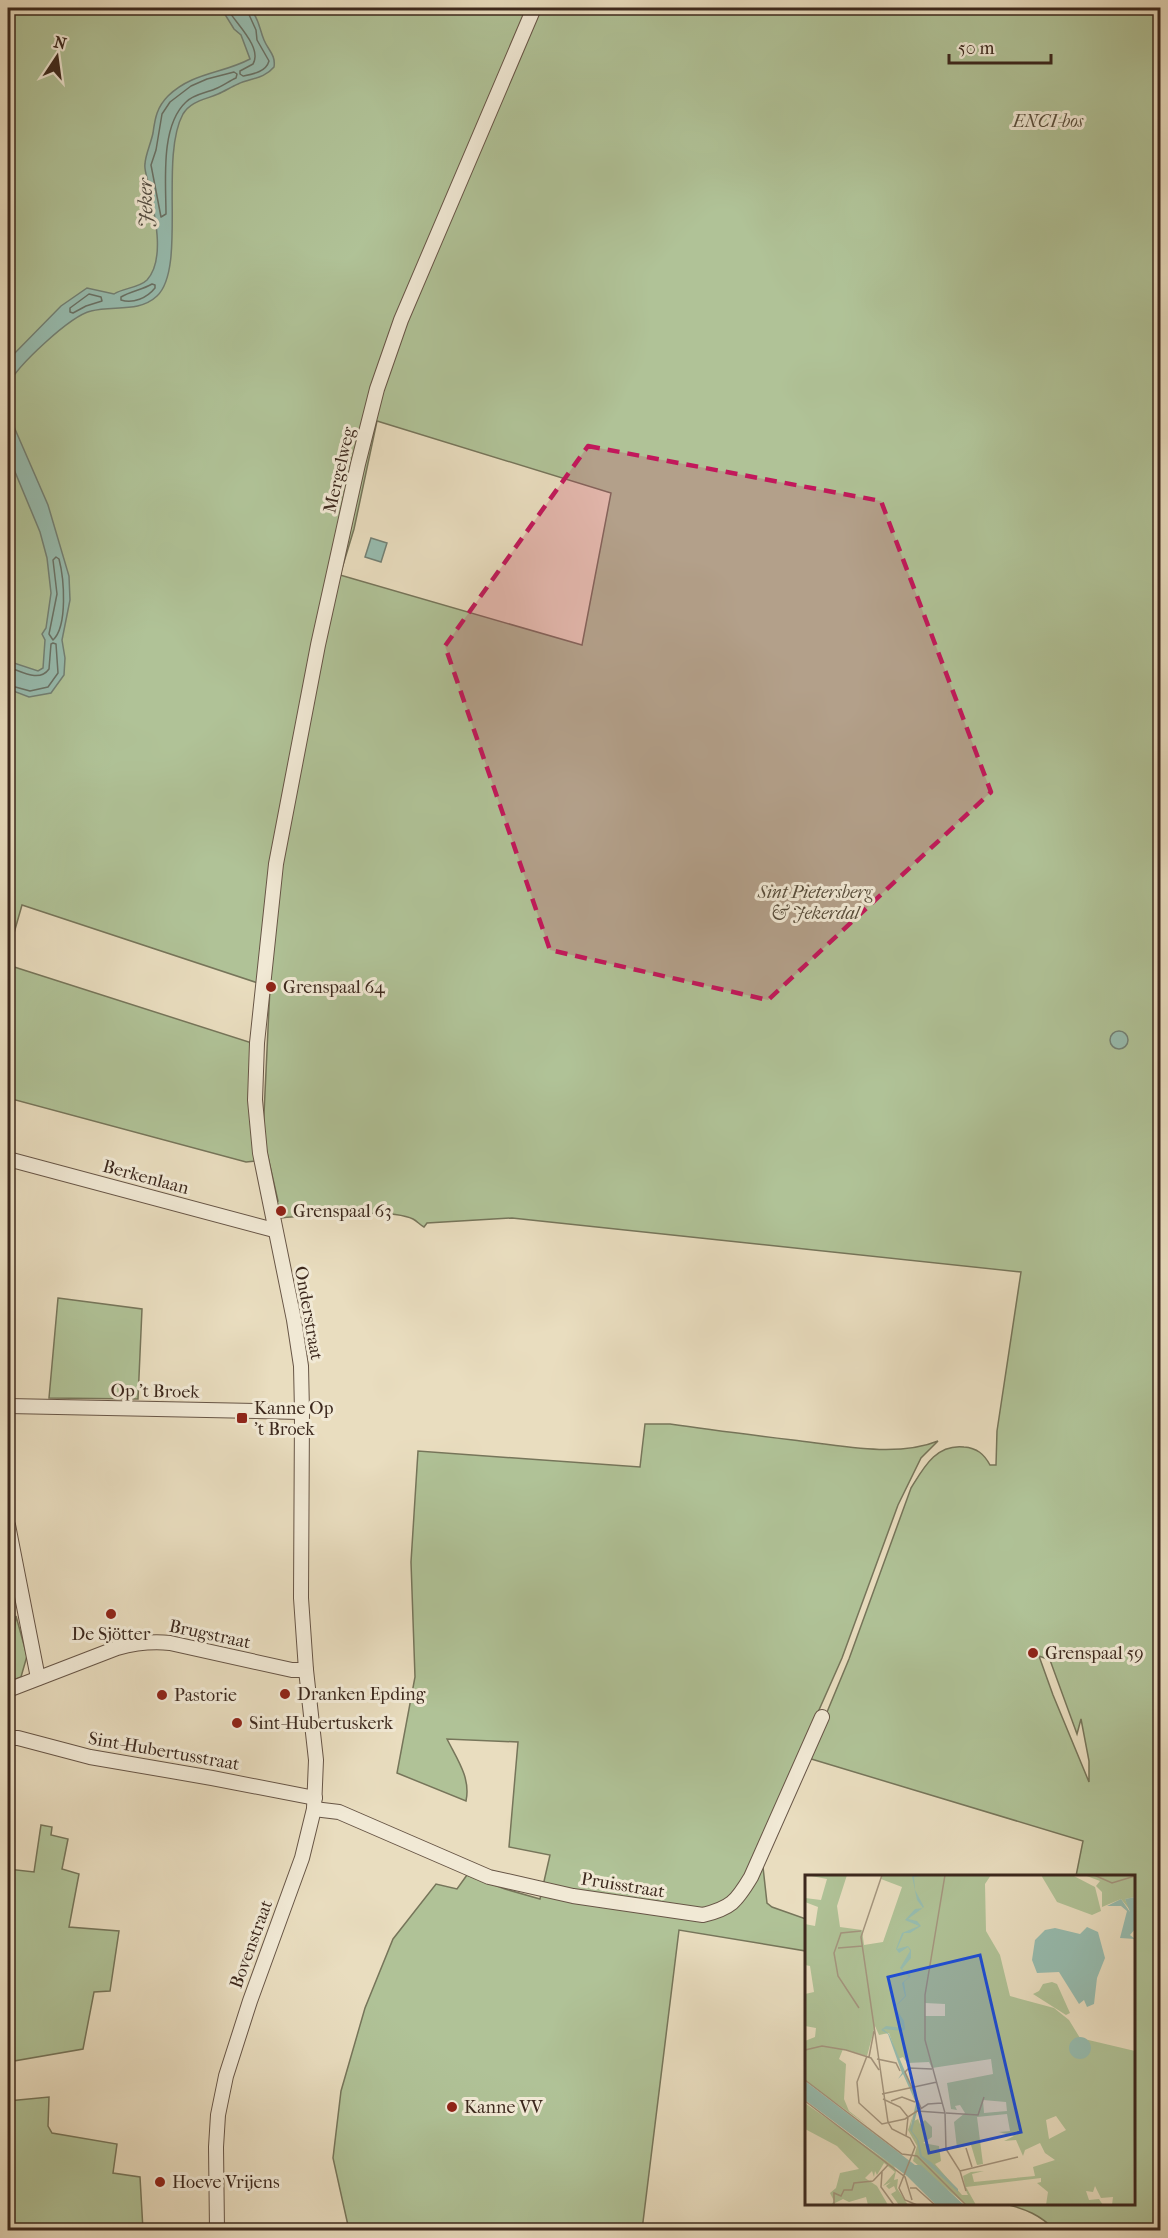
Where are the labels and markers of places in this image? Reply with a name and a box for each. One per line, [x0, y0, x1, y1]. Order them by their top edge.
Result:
place label: Grenspaal 64 [283, 977, 385, 998]
marker: Grenspaal 64 [264, 980, 278, 994]
place label: Grenspaal 63 [293, 1201, 392, 1222]
marker: Grenspaal 63 [274, 1204, 288, 1218]
place label: Kanne Op 't Broek [254, 1398, 334, 1440]
marker: Kanne Op 't Broek [235, 1411, 249, 1425]
marker: De Sjötter [104, 1607, 118, 1621]
place label: De Sjötter [72, 1624, 151, 1645]
place label: Grenspaal 59 [1045, 1643, 1144, 1664]
marker: Grenspaal 59 [1026, 1646, 1040, 1660]
place label: Dranken Epding [297, 1684, 426, 1705]
place label: Pastorie [174, 1685, 237, 1706]
marker: Dranken Epding [278, 1687, 292, 1701]
marker: Pastorie [155, 1688, 169, 1702]
place label: Sint-Hubertuskerk [249, 1713, 394, 1734]
marker: Sint-Hubertuskerk [230, 1716, 244, 1730]
place label: Kanne VV [464, 2097, 544, 2118]
marker: Kanne VV [445, 2100, 459, 2114]
place label: Hoeve Vrijens [172, 2172, 280, 2193]
marker: Hoeve Vrijens [153, 2175, 167, 2189]

